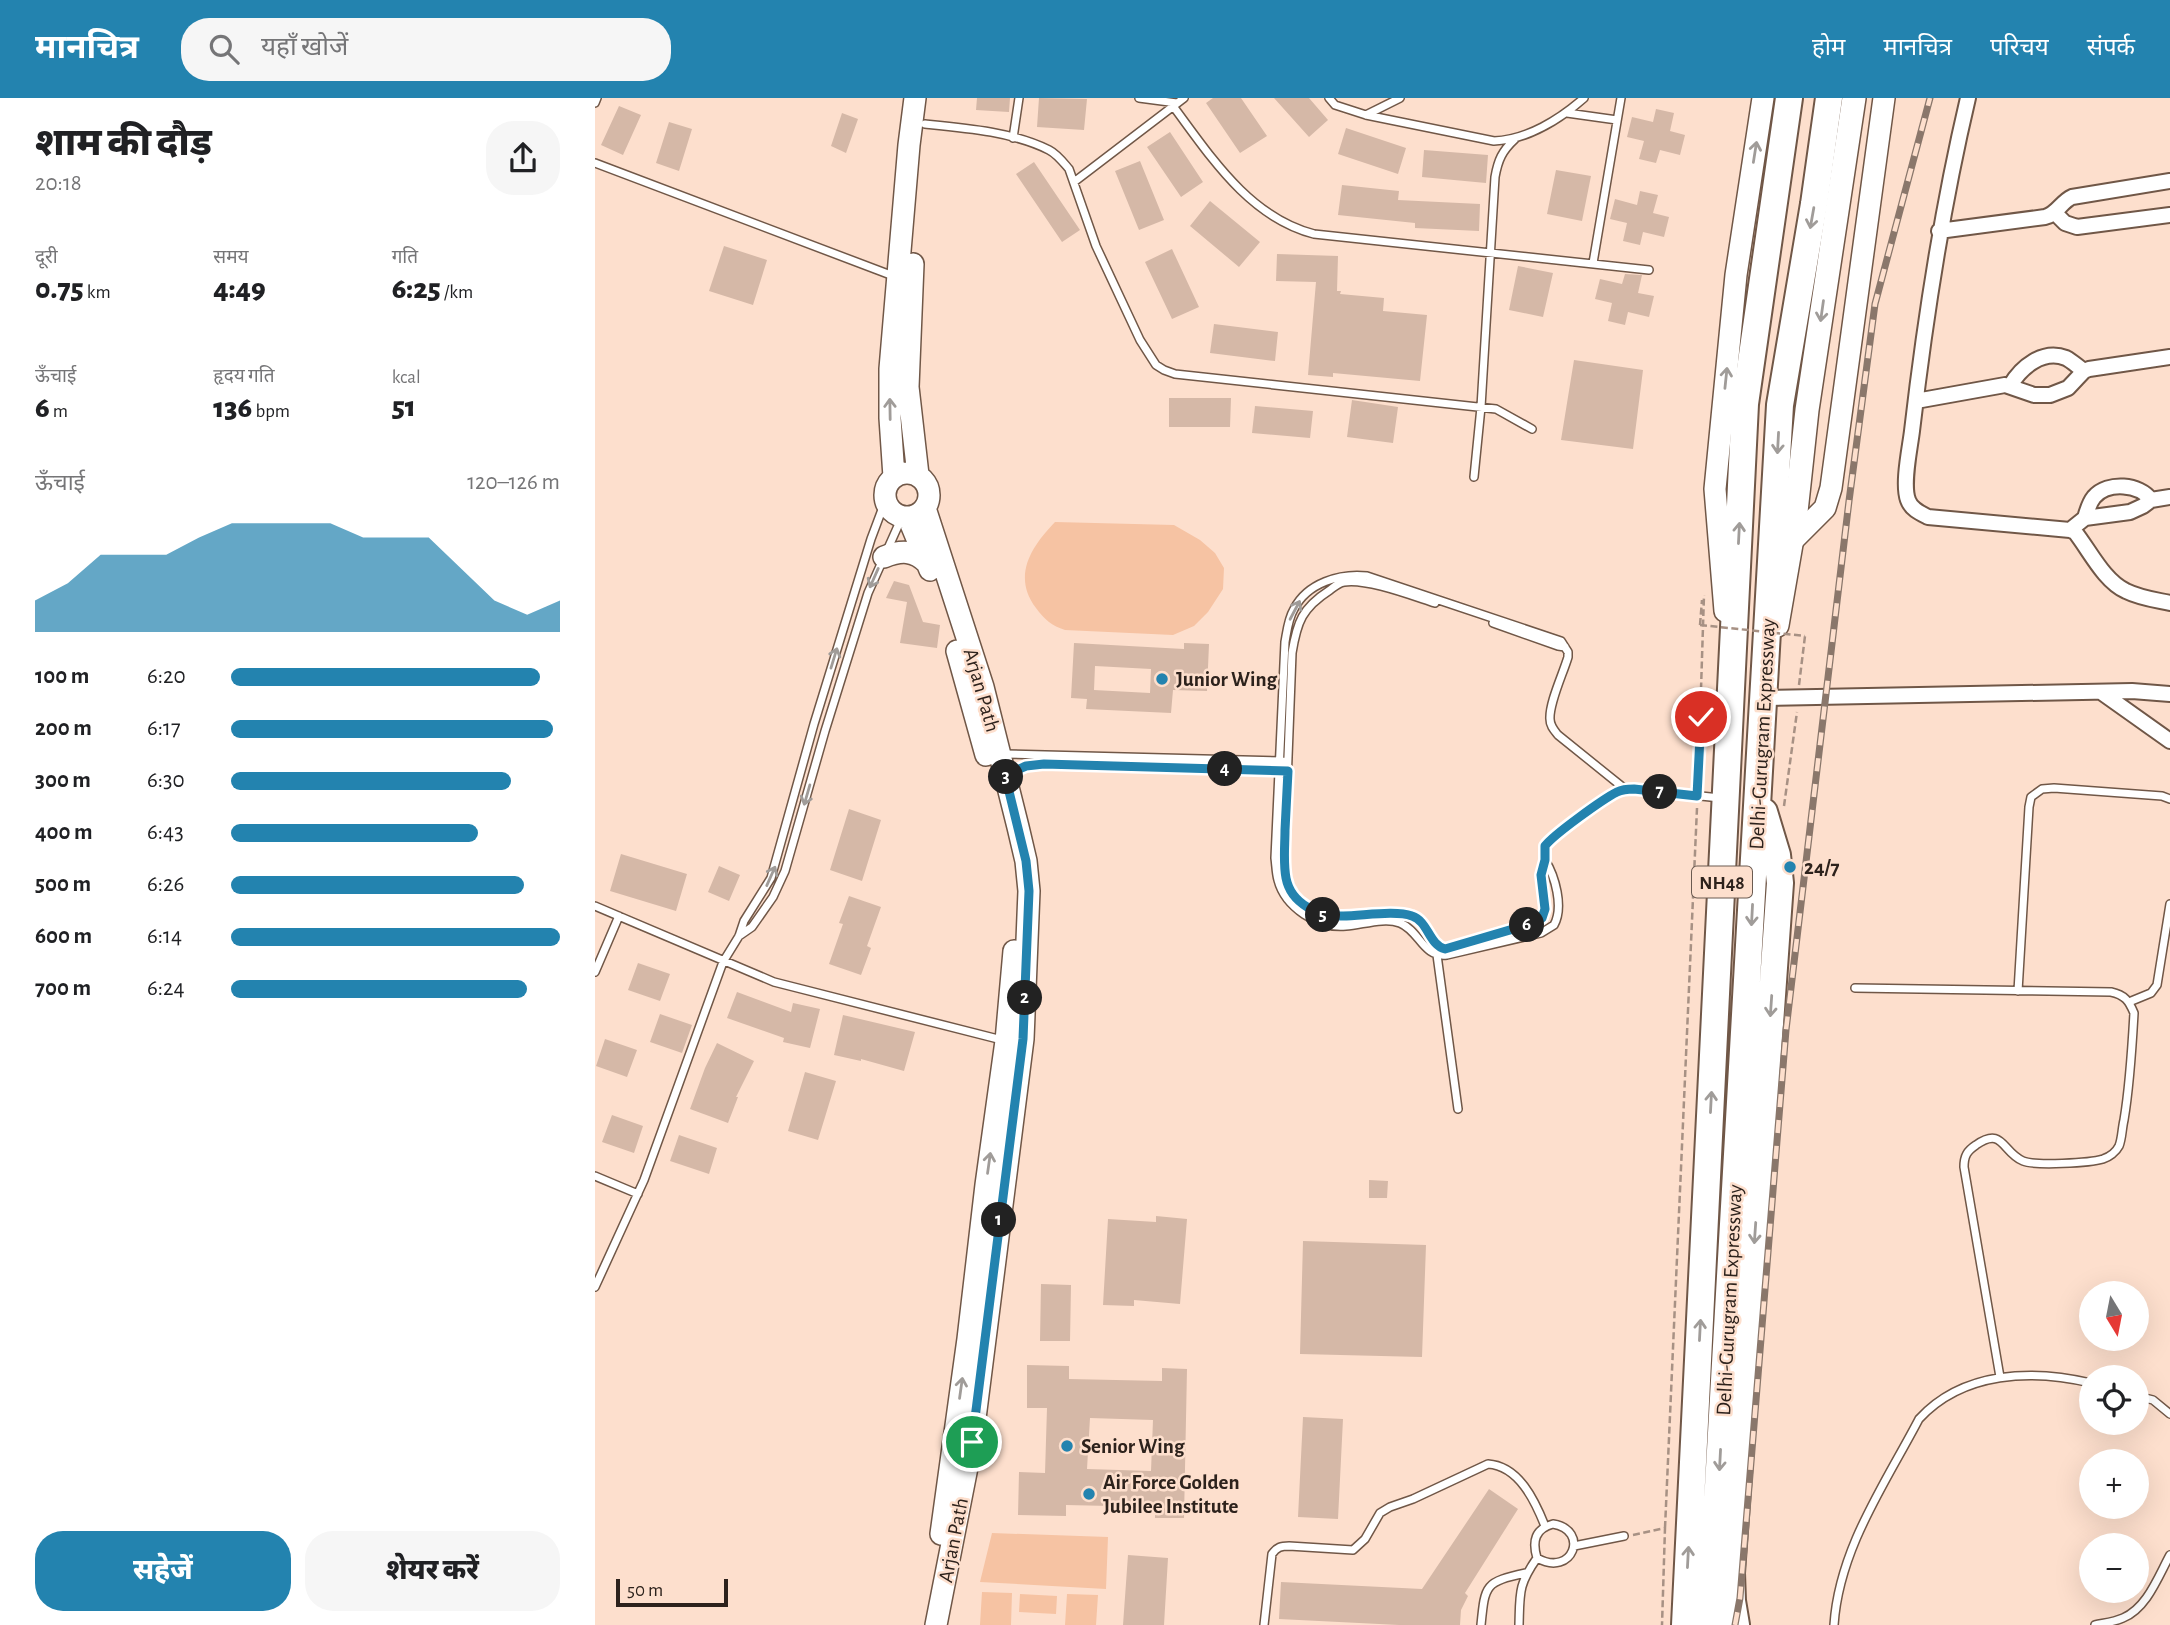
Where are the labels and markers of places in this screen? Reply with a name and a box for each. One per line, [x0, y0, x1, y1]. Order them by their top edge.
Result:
place label: Junior Wing [1176, 669, 1278, 690]
marker: Junior Wing [1154, 671, 1170, 687]
pin [1671, 687, 1731, 747]
pin: 4 [1207, 752, 1243, 786]
pin: 3 [989, 760, 1023, 794]
pin: 7 [1643, 774, 1677, 810]
place label: 24/7 [1804, 857, 1840, 878]
marker: 24/7 [1782, 859, 1798, 875]
pin: 5 [1305, 898, 1341, 932]
pin: 6 [1509, 908, 1545, 942]
pin: 2 [1007, 981, 1043, 1016]
pin: 1 [981, 1202, 1017, 1238]
pin [942, 1412, 1002, 1472]
place label: Senior Wing [1081, 1436, 1185, 1457]
marker: Senior Wing [1059, 1438, 1075, 1454]
place label: Air Force Golden Jubilee Institute [1103, 1472, 1240, 1517]
marker: Air Force Golden Jubilee Institute [1081, 1486, 1097, 1502]

